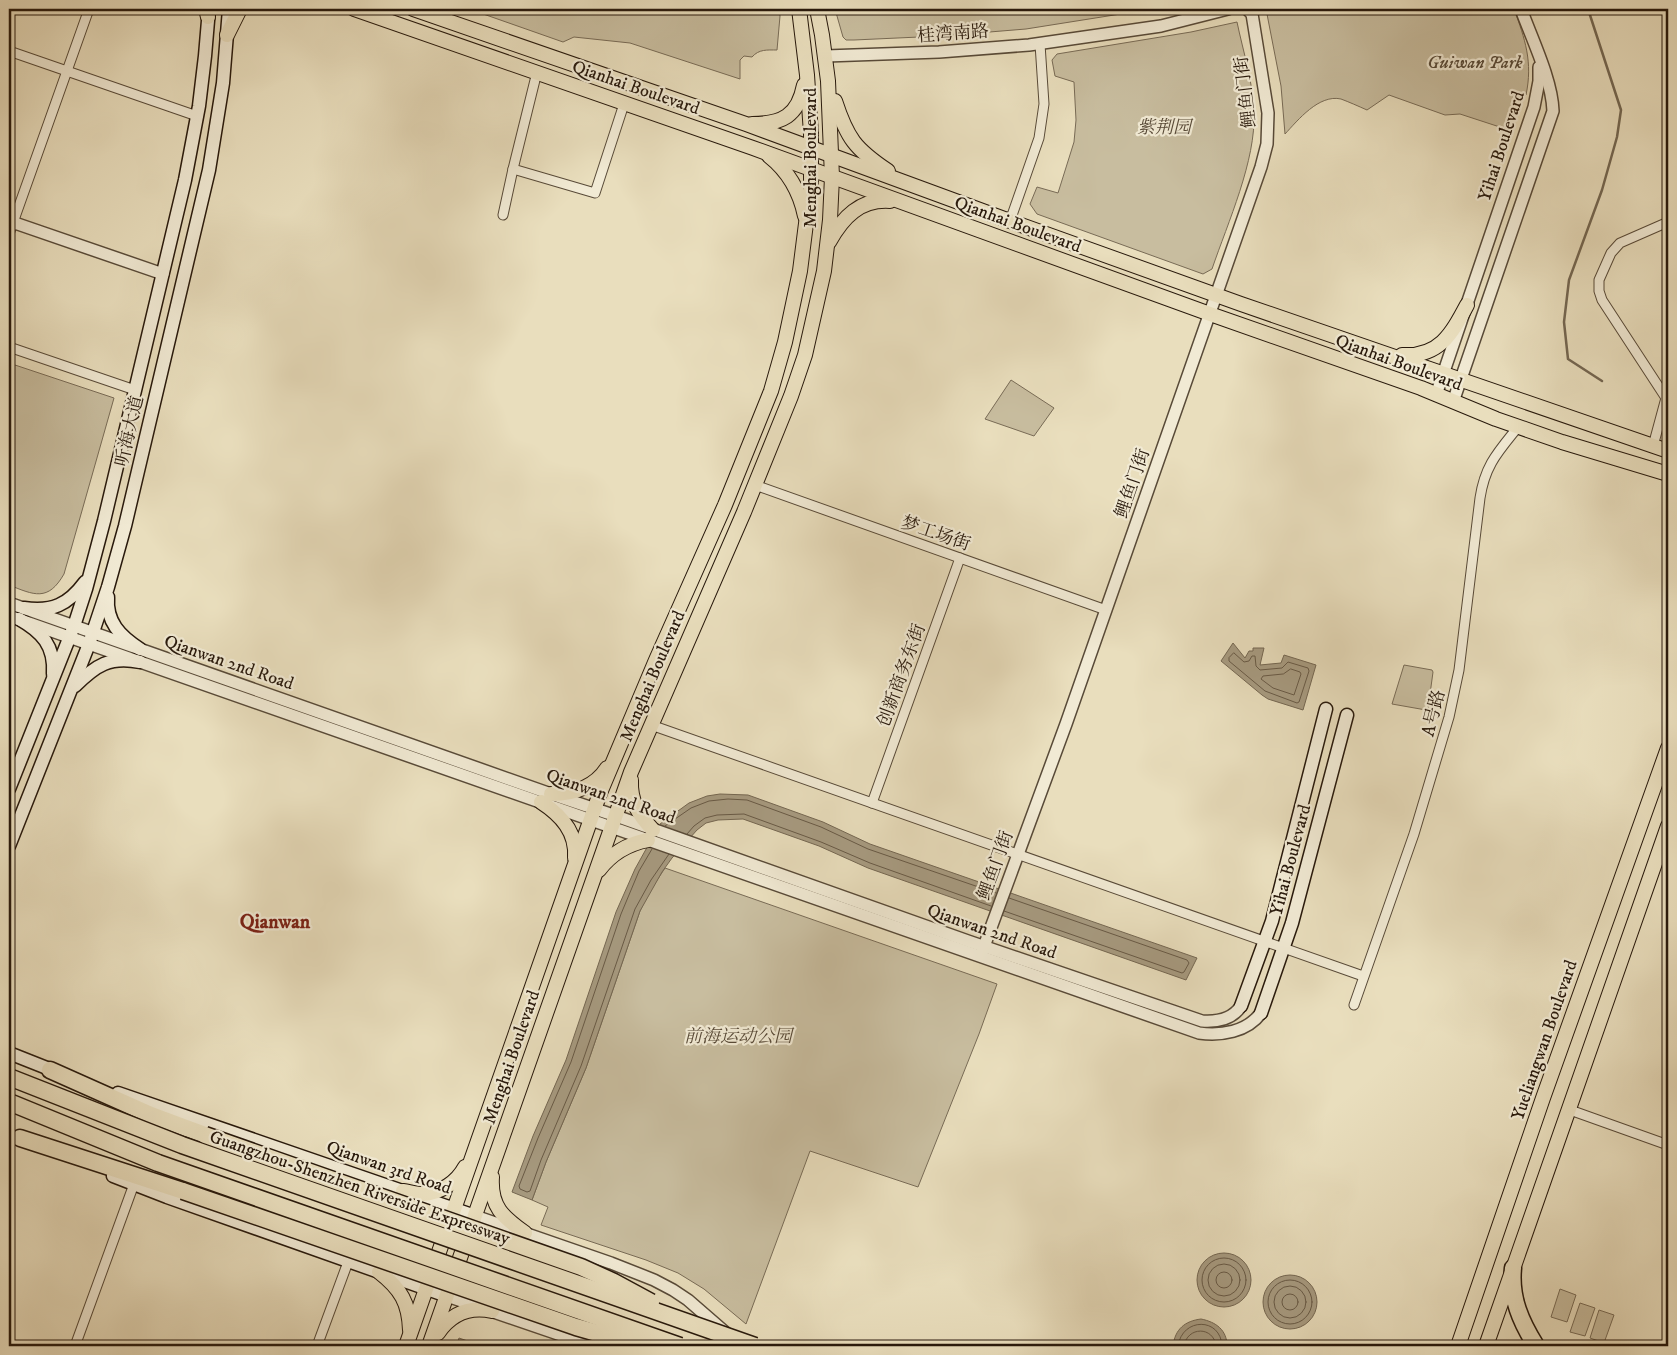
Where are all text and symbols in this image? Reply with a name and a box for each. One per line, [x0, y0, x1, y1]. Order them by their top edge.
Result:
street label: 桂湾南路 [916, 21, 990, 47]
park label: Guiwan Park [1427, 52, 1523, 74]
street label: 鲤鱼门街 [1231, 55, 1261, 129]
street label: Qianhai Boulevard [569, 56, 702, 120]
street label: Menghai Boulevard [800, 88, 822, 228]
street label: Yihai Boulevard [1474, 88, 1530, 204]
park label: 紫荆园 [1137, 117, 1194, 139]
street label: Qianhai Boulevard [951, 192, 1084, 258]
street label: Qianhai Boulevard [1332, 330, 1465, 396]
street label: 听海大道 [111, 394, 149, 469]
street label: 鲤鱼门街 [1111, 446, 1155, 521]
street label: 梦工场街 [898, 512, 973, 556]
street label: Menghai Boulevard [615, 608, 690, 745]
street label: 创新商务东街 [873, 621, 931, 730]
street label: Qianwan 2nd Road [161, 630, 296, 695]
street label: A号路 [1418, 688, 1450, 739]
street label: Qianwan 2nd Road [543, 764, 678, 829]
street label: Yihai Boulevard [1266, 802, 1316, 918]
street label: 鲤鱼门街 [973, 828, 1019, 903]
street label: Qianwan 2nd Road [924, 899, 1059, 964]
district label: Qianwan [240, 910, 311, 935]
street label: Yueliangwan Boulevard [1507, 957, 1583, 1123]
street label: Menghai Boulevard [479, 987, 545, 1127]
park label: 前海运动公园 [684, 1026, 795, 1048]
street label: Guangzhou-Shenzhen Riverside Expressway [206, 1126, 513, 1250]
street label: Qianwan 3rd Road [323, 1136, 454, 1200]

